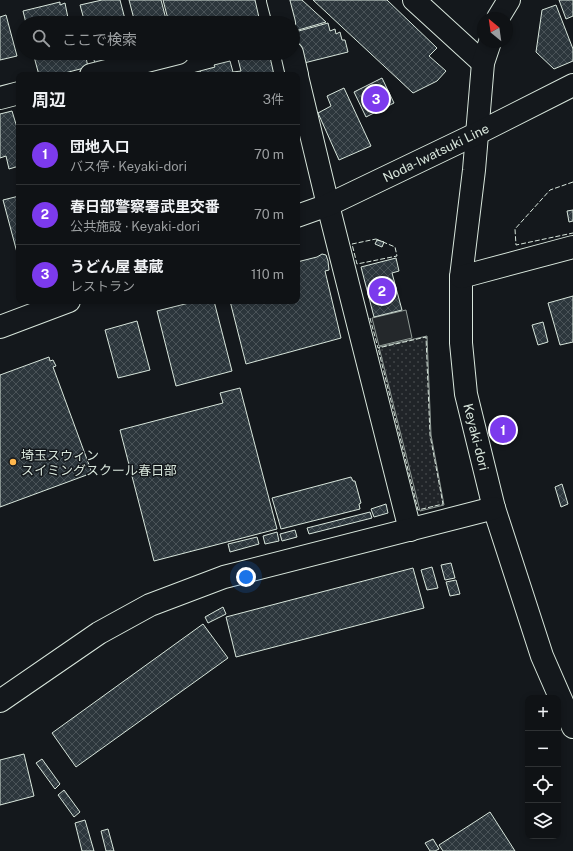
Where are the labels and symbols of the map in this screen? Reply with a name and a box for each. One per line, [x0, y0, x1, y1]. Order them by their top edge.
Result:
north arrow [477, 12, 513, 48]
pin: 3 [363, 84, 389, 114]
street label: Noda-Iwatsuki Line [381, 121, 491, 185]
pin: 2 [369, 276, 395, 306]
street label: Keyaki-dori [460, 402, 492, 472]
pin: 1 [490, 415, 516, 445]
place label: 埼玉スウィン スイミングスクール春日部 [21, 448, 177, 478]
marker: 埼玉スウィン スイミングスクール春日部 [8, 457, 18, 467]
your location [236, 567, 256, 587]

